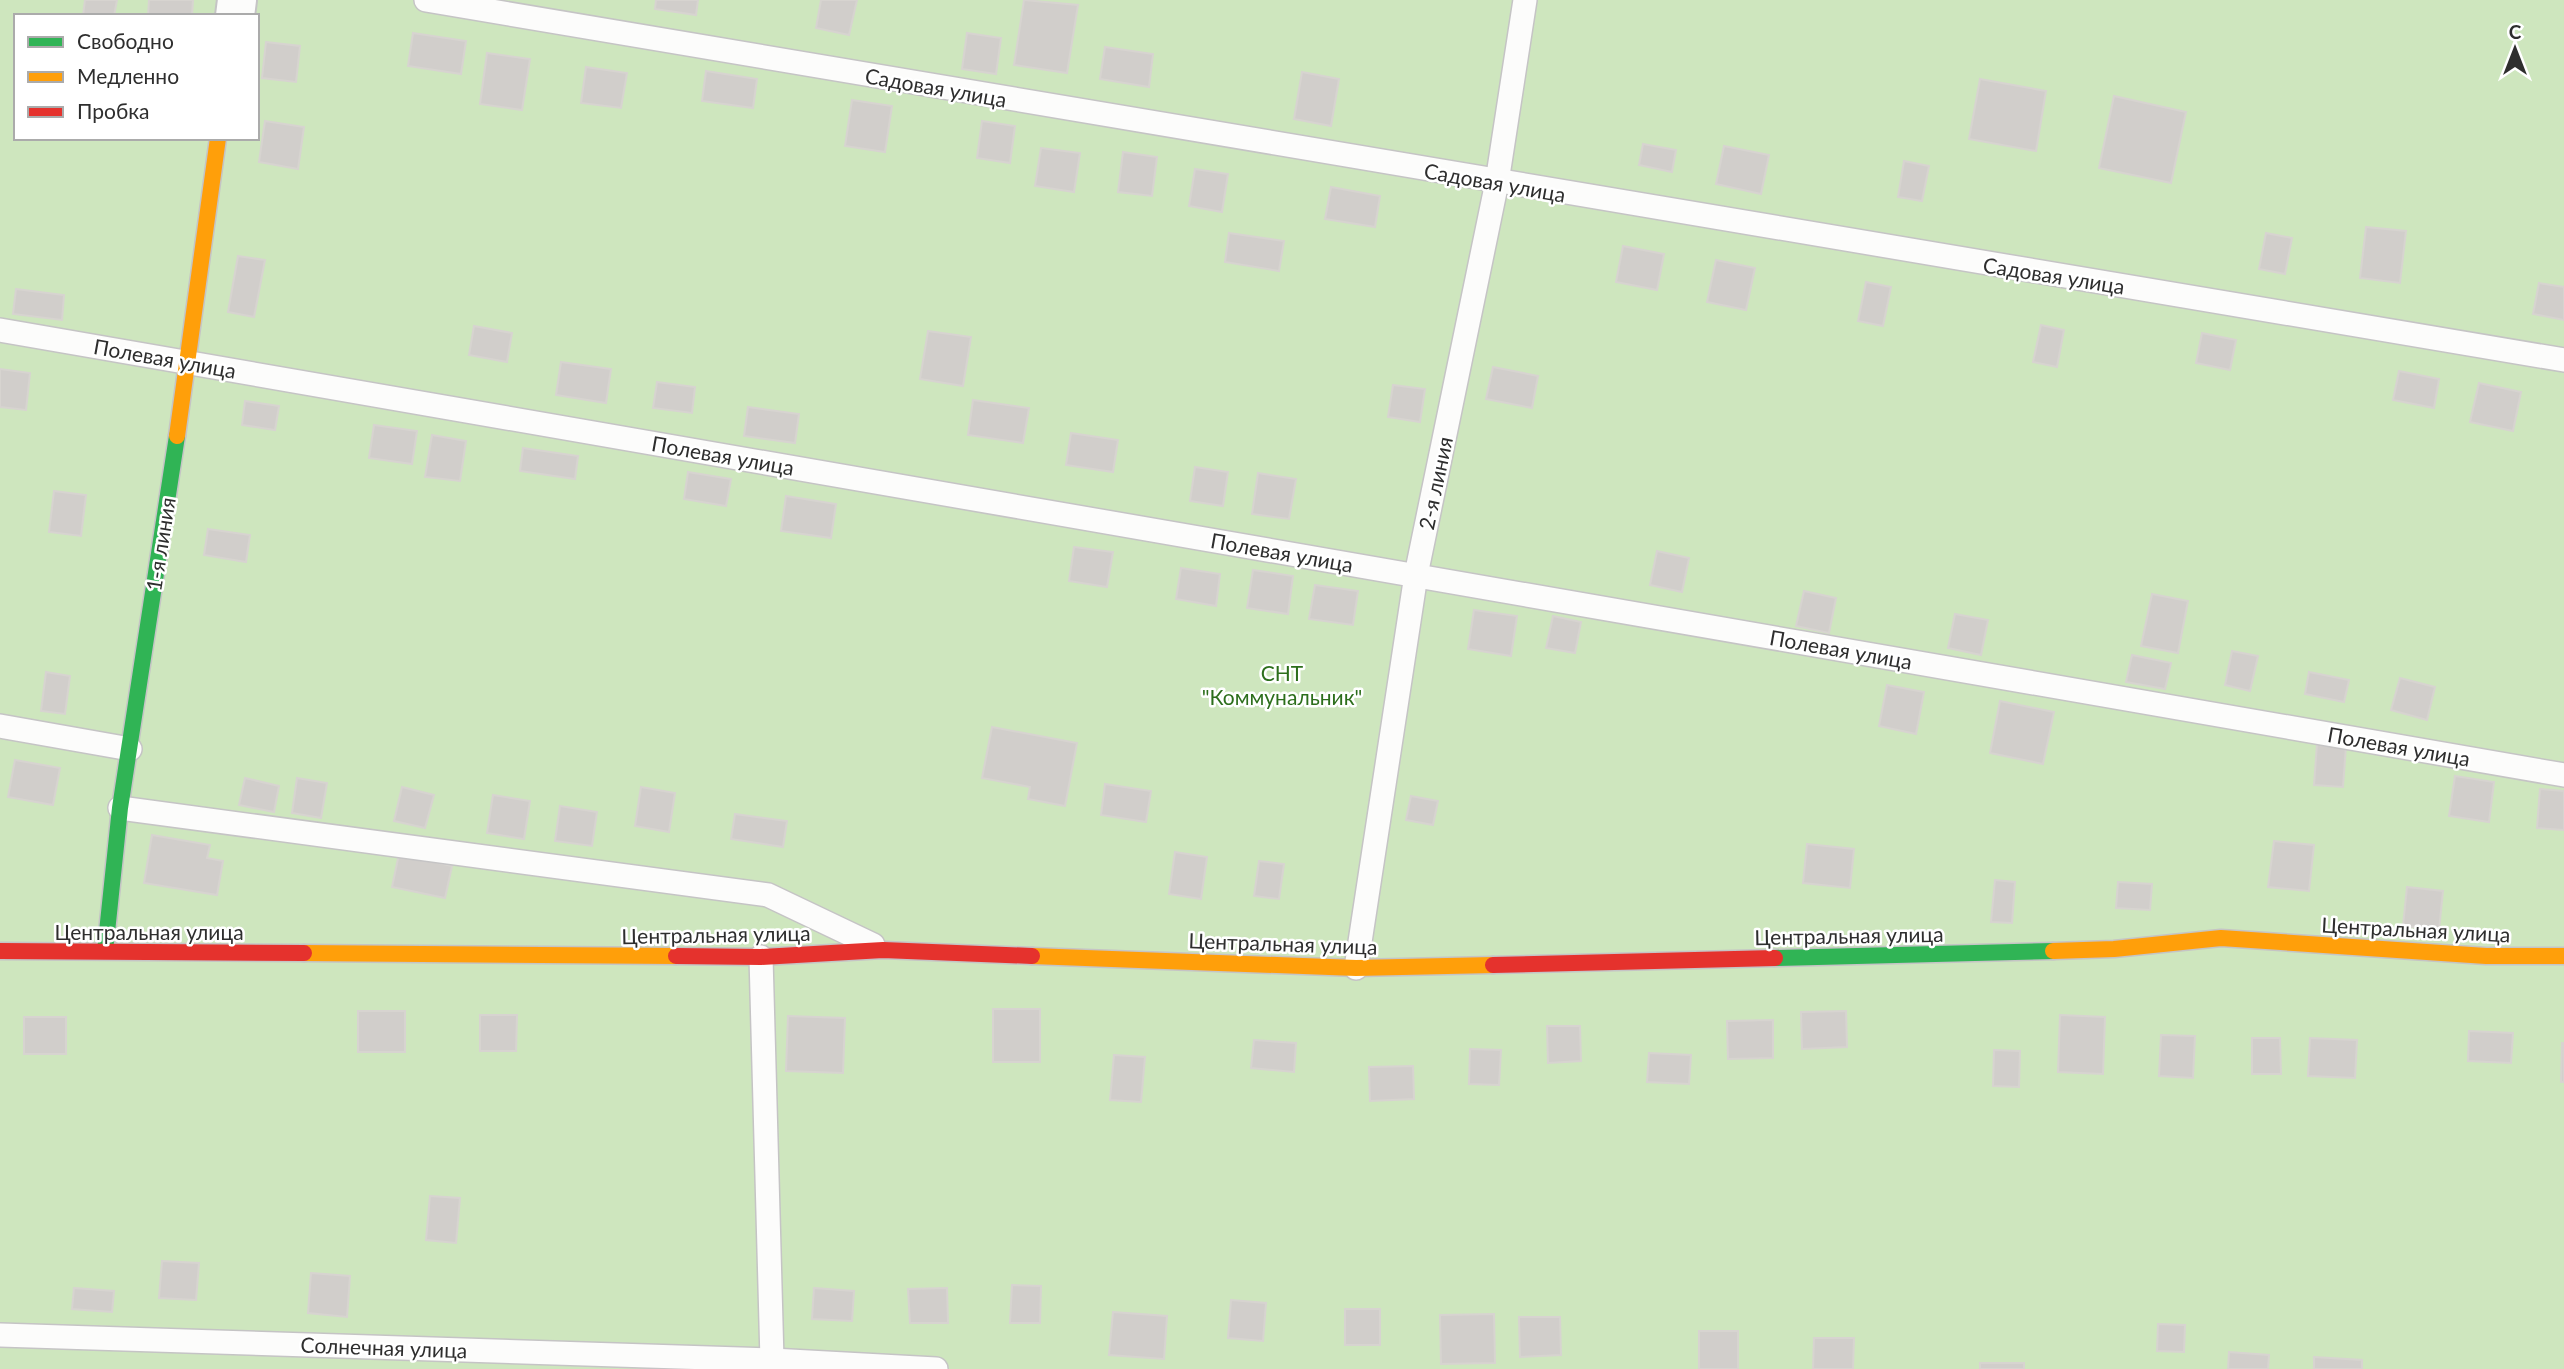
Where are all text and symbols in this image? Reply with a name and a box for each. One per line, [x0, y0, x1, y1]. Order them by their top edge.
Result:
legend [14, 14, 259, 140]
north arrow [2480, 14, 2550, 84]
text: С [2509, 20, 2522, 43]
text: Свободно [77, 28, 174, 53]
street label: Садовая улица [863, 62, 1009, 112]
text: Медленно [77, 63, 179, 88]
text: Пробка [77, 98, 150, 123]
street label: Садовая улица [1422, 157, 1568, 207]
street label: Садовая улица [1981, 251, 2127, 299]
street label: Полевая улица [92, 333, 238, 383]
street label: Полевая улица [650, 430, 796, 480]
street label: 2-я линия [1413, 434, 1457, 532]
street label: 1-я линия [140, 495, 180, 593]
street label: Полевая улица [1209, 527, 1355, 577]
street label: Полевая улица [1768, 624, 1914, 674]
park label: СНТ "Коммунальник" [1202, 660, 1362, 709]
street label: Полевая улица [2326, 721, 2472, 771]
street label: Центральная улица [2321, 912, 2511, 946]
street label: Центральная улица [54, 919, 244, 944]
street label: Центральная улица [621, 920, 811, 948]
street label: Центральная улица [1754, 921, 1944, 949]
street label: Центральная улица [1188, 927, 1378, 959]
street label: Солнечная улица [300, 1332, 468, 1362]

